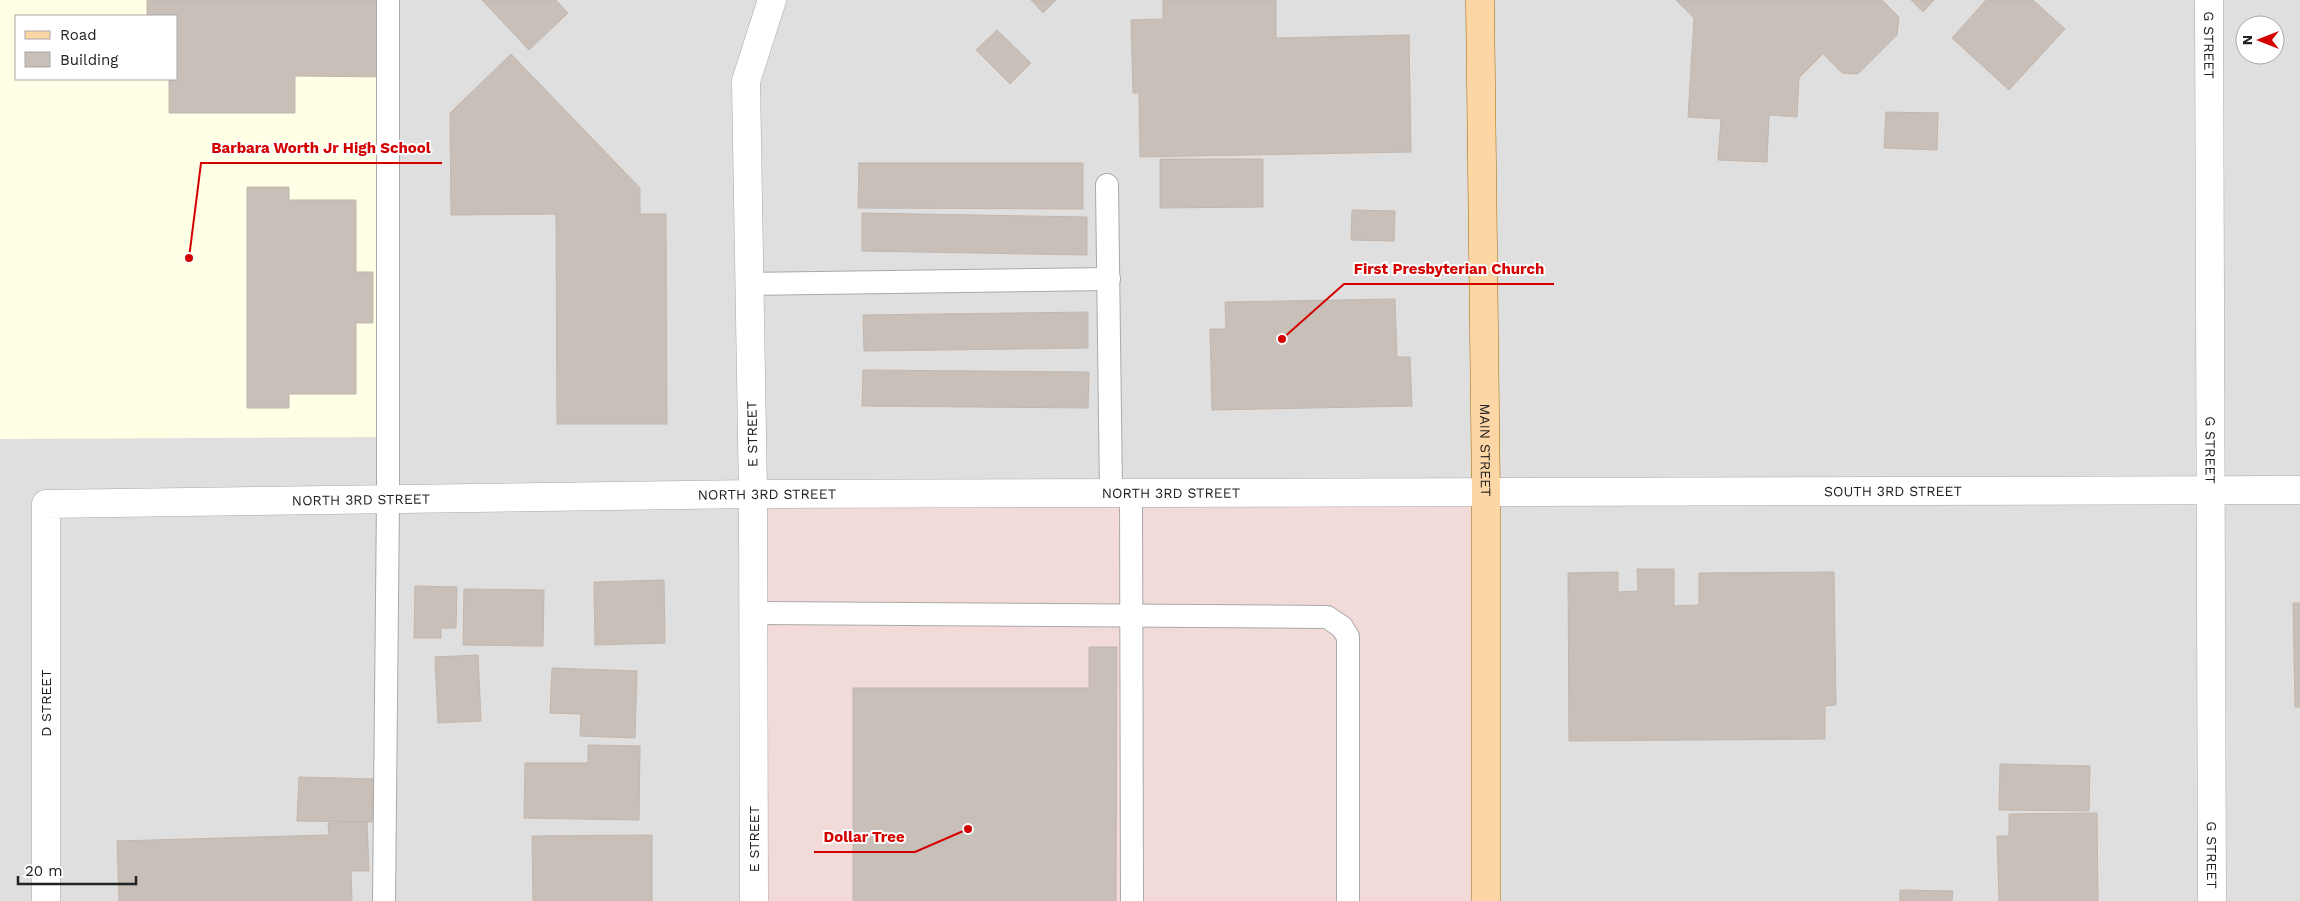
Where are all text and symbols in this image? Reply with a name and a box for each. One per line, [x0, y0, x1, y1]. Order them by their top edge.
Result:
street label: G STREET [2201, 11, 2217, 79]
legend [15, 15, 178, 80]
north arrow [2235, 15, 2285, 65]
text: Road [60, 26, 97, 44]
text: N [2239, 35, 2255, 45]
text: Building [60, 51, 118, 69]
callout: Barbara Worth Jr High School [201, 133, 442, 163]
text: Barbara Worth Jr High School [211, 139, 431, 157]
callout: First Presbyterian Church [1344, 254, 1554, 284]
text: First Presbyterian Church [1354, 260, 1544, 278]
street label: E STREET [743, 400, 761, 467]
street label: MAIN STREET [1477, 403, 1494, 497]
street label: G STREET [2202, 416, 2219, 484]
street label: SOUTH 3RD STREET [1824, 483, 1962, 499]
street label: NORTH 3RD STREET [1102, 485, 1241, 501]
street label: NORTH 3RD STREET [698, 486, 837, 503]
street label: NORTH 3RD STREET [292, 491, 431, 509]
street label: D STREET [38, 669, 54, 737]
street label: E STREET [746, 805, 762, 872]
street label: G STREET [2204, 821, 2220, 889]
callout: Dollar Tree [814, 822, 915, 852]
text: Dollar Tree [823, 828, 905, 846]
scale bar [18, 854, 135, 886]
text: 20 m [25, 862, 63, 880]

